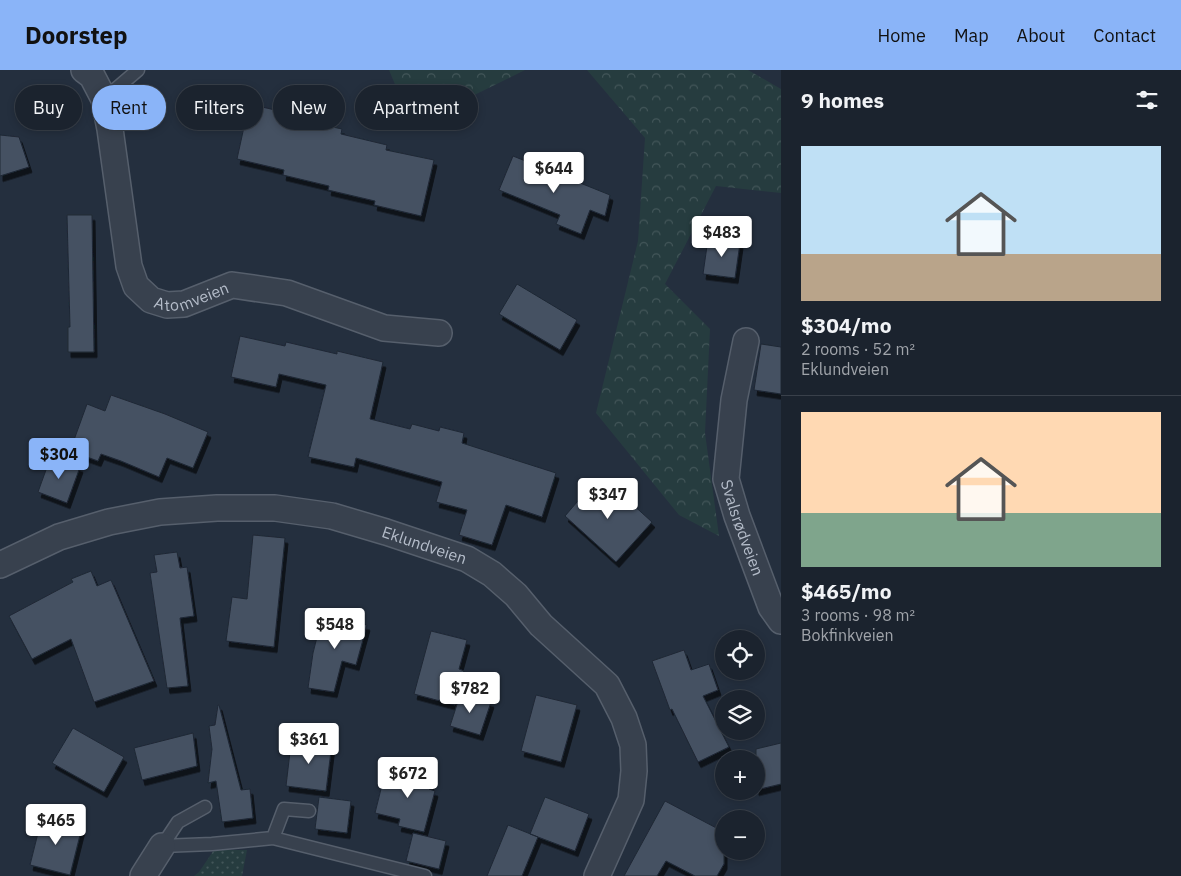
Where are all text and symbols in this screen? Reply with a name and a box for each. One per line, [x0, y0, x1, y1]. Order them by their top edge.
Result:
text: Doorstep [25, 19, 128, 51]
text: Home [878, 24, 926, 47]
text: Map [954, 24, 989, 47]
text: About [1017, 24, 1065, 47]
text: Contact [1093, 24, 1156, 47]
chip: Buy [15, 85, 82, 130]
chip: Rent [92, 85, 166, 130]
chip: Filters [176, 85, 263, 130]
chip: New [273, 85, 345, 130]
chip: Apartment [355, 85, 478, 130]
text: 9 homes [801, 86, 884, 114]
icon: filters [1133, 86, 1161, 114]
pin: $644 [524, 152, 584, 194]
text: $644 [535, 158, 573, 178]
icon: home [936, 179, 1026, 269]
pin: $483 [692, 216, 752, 258]
text: $483 [703, 222, 741, 242]
street label: Atomveien [152, 277, 232, 315]
text: $304/mo [801, 311, 892, 339]
text: 2 rooms · 52 m² [801, 339, 915, 359]
text: Eklundveien [801, 359, 889, 379]
pin: $304 [29, 438, 89, 480]
text: $304 [40, 444, 78, 464]
icon: home [936, 444, 1026, 534]
street label: Svalsrødveien [717, 477, 768, 578]
pin: $347 [578, 478, 638, 520]
text: $347 [589, 484, 627, 504]
street label: Eklundveien [379, 521, 469, 568]
text: $465/mo [801, 577, 892, 605]
text: 3 rooms · 98 m² [801, 605, 915, 625]
pin: $548 [305, 608, 365, 650]
text: $548 [316, 614, 354, 634]
text: Bokfinkveien [801, 625, 894, 645]
map controls [715, 630, 765, 860]
button: locate [715, 630, 765, 680]
pin: $782 [440, 672, 500, 714]
text: $782 [451, 678, 489, 698]
button: layers [715, 690, 765, 740]
pin: $361 [279, 722, 339, 765]
text: $361 [290, 729, 328, 749]
button: + [715, 750, 765, 800]
pin: $672 [378, 756, 438, 799]
text: $672 [389, 763, 427, 783]
pin: $465 [26, 804, 86, 846]
text: $465 [37, 810, 75, 830]
button: − [715, 810, 765, 860]

